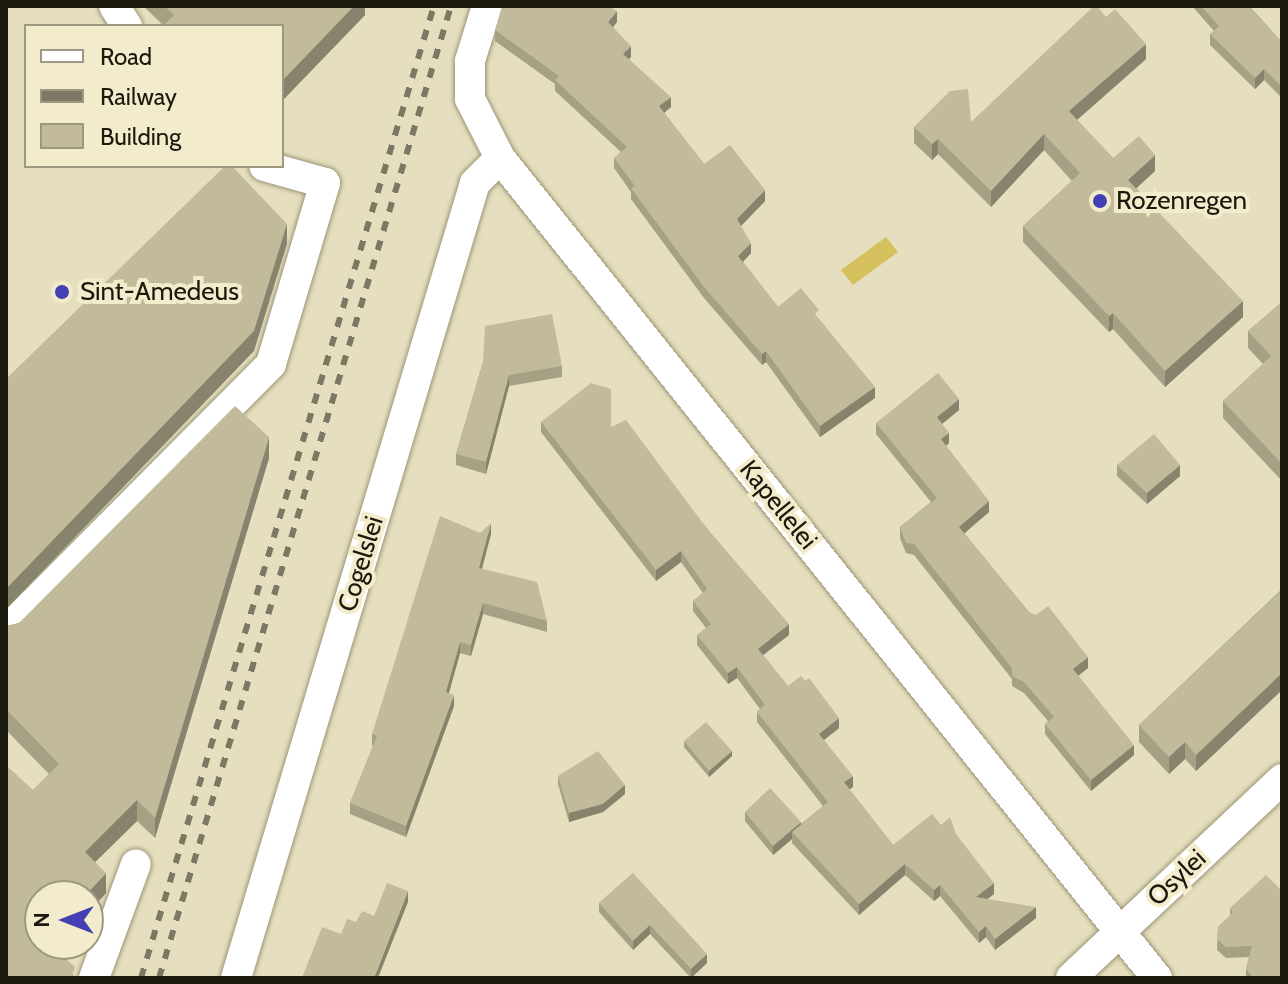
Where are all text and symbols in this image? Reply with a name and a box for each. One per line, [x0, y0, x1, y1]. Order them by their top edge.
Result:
legend [24, 24, 284, 168]
text: Road [100, 42, 152, 71]
text: Railway [100, 82, 177, 111]
text: Building [100, 122, 181, 151]
place label: Rozenregen [1116, 185, 1247, 217]
marker: Rozenregen [1091, 192, 1109, 210]
place label: Sint-Amedeus [80, 276, 239, 308]
marker: Sint-Amedeus [51, 281, 73, 303]
street label: Kapellelei [733, 454, 823, 556]
street label: Cogelslei [332, 513, 390, 615]
street label: Osylei [1141, 843, 1213, 913]
north arrow [24, 880, 104, 960]
text: N [28, 912, 55, 928]

